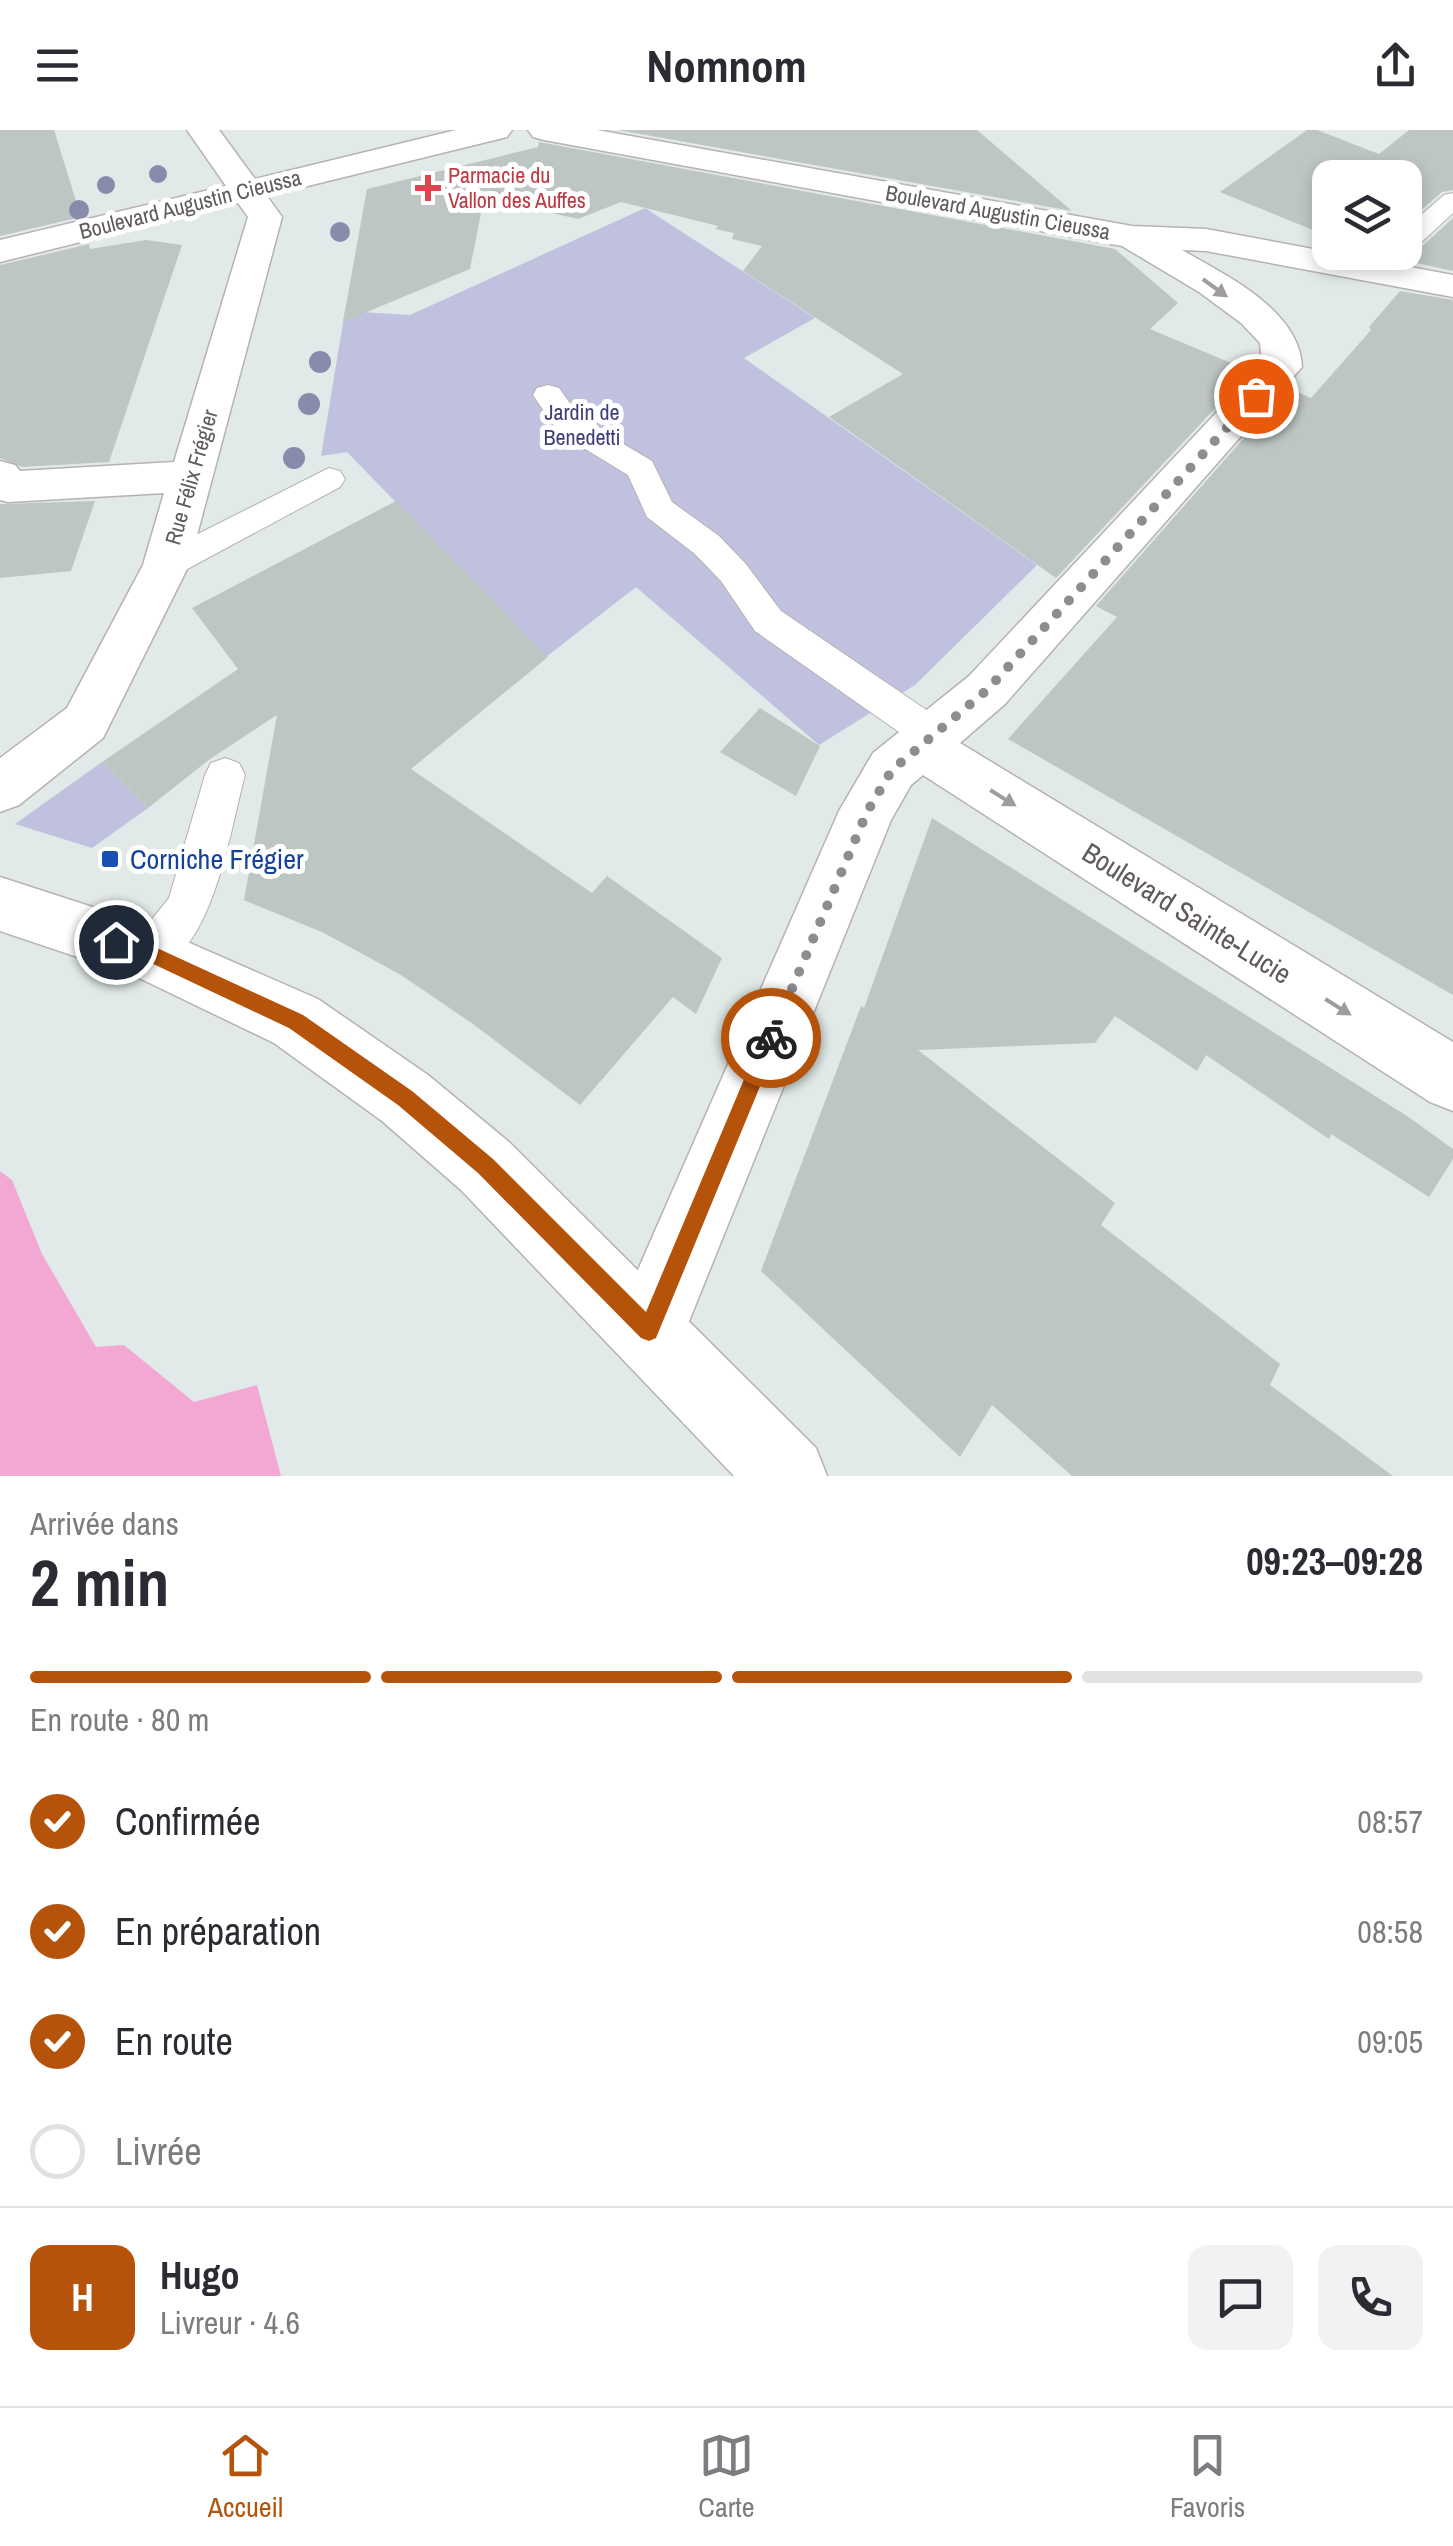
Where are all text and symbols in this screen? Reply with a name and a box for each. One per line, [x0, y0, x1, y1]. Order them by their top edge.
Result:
text: Nomnom [647, 35, 806, 96]
icon: menu [30, 38, 85, 93]
icon: share [1368, 38, 1423, 93]
place label: Parmacie du Vallon des Auffes [448, 160, 586, 215]
map controls [1312, 160, 1422, 270]
button: layers [1312, 160, 1422, 270]
street label: Boulevard Augustin Cieussa [76, 162, 304, 246]
marker: Parmacie du Vallon des Auffes [417, 177, 439, 199]
street label: Boulevard Augustin Cieussa [883, 177, 1113, 247]
one-way arrow [1202, 278, 1228, 297]
pin [1214, 354, 1299, 439]
icon: bag [1229, 369, 1284, 424]
park label: Jardin de Benedetti [543, 397, 621, 452]
street label: Rue Félix Frégier [157, 406, 225, 548]
one-way arrow [990, 788, 1017, 807]
street label: Boulevard Sainte-Lucie [1075, 833, 1299, 993]
place label: Corniche Frégier [130, 840, 304, 878]
marker: Corniche Frégier [99, 848, 121, 870]
pin [74, 900, 159, 985]
icon: home [89, 915, 144, 970]
courier [721, 988, 821, 1088]
one-way arrow [1324, 998, 1352, 1016]
icon: bike [744, 1011, 799, 1066]
text: Arrivée dans [30, 1502, 179, 1545]
text: 09:23–09:28 [1246, 1536, 1423, 1587]
text: 2 min [30, 1539, 169, 1626]
text: En route · 80 m [30, 1698, 209, 1741]
icon: check [30, 1794, 85, 1849]
text: Confirmée [115, 1796, 260, 1847]
text: 08:57 [1357, 1800, 1423, 1843]
icon: check [30, 1904, 85, 1959]
text: En préparation [115, 1906, 321, 1957]
text: 08:58 [1357, 1910, 1423, 1953]
icon: check [30, 2014, 85, 2069]
text: En route [115, 2016, 233, 2067]
text: 09:05 [1357, 2020, 1423, 2063]
text: Livrée [115, 2126, 202, 2177]
button: chat [1188, 2245, 1293, 2350]
button: phone [1318, 2245, 1423, 2350]
text: Hugo [160, 2250, 240, 2301]
text: H [71, 2272, 94, 2323]
text: Livreur · 4.6 [160, 2301, 300, 2344]
tab: Accueil [208, 2428, 283, 2526]
tab: Carte [698, 2428, 755, 2526]
tab: Favoris [1170, 2428, 1245, 2526]

